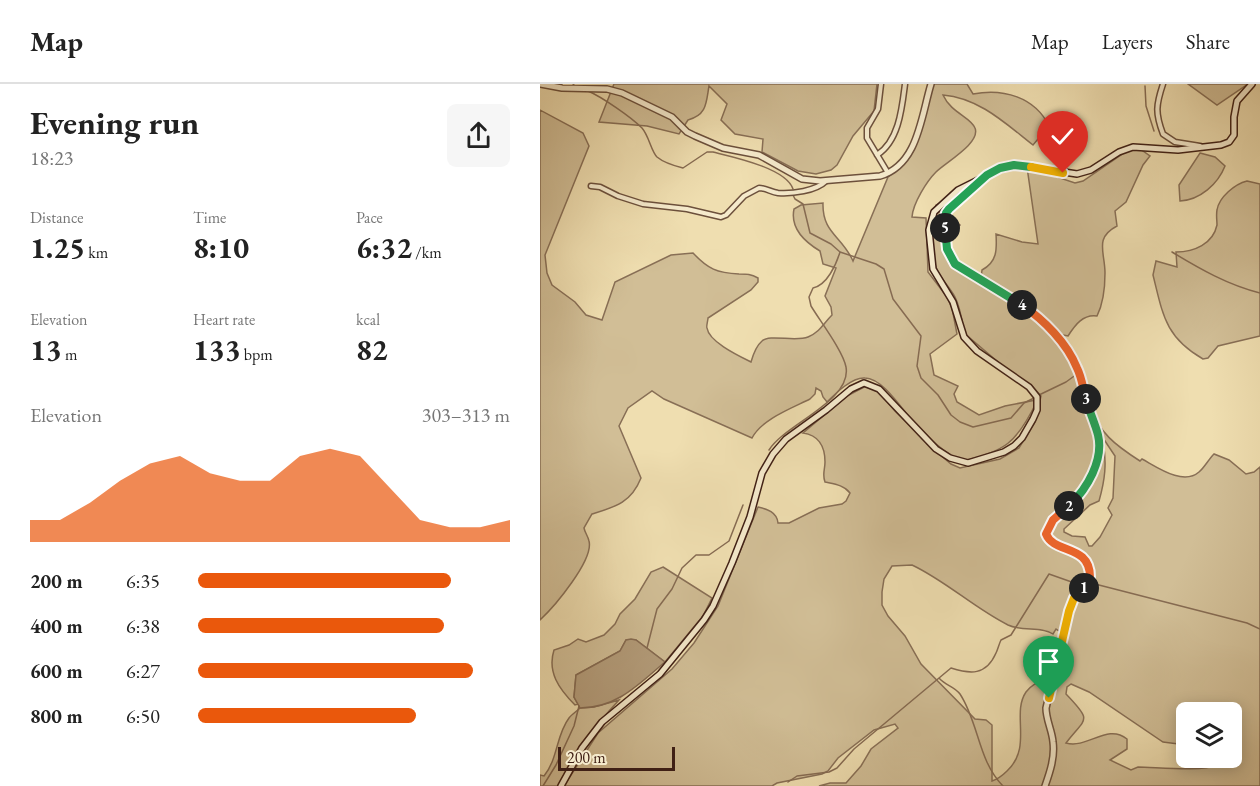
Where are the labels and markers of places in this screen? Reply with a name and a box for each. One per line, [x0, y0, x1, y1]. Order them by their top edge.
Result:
pin [1037, 111, 1088, 173]
pin: 5 [930, 213, 960, 243]
pin: 4 [1007, 290, 1037, 320]
pin: 3 [1071, 384, 1101, 414]
pin: 2 [1054, 491, 1084, 521]
pin: 1 [1069, 573, 1099, 603]
pin [1023, 636, 1074, 698]

